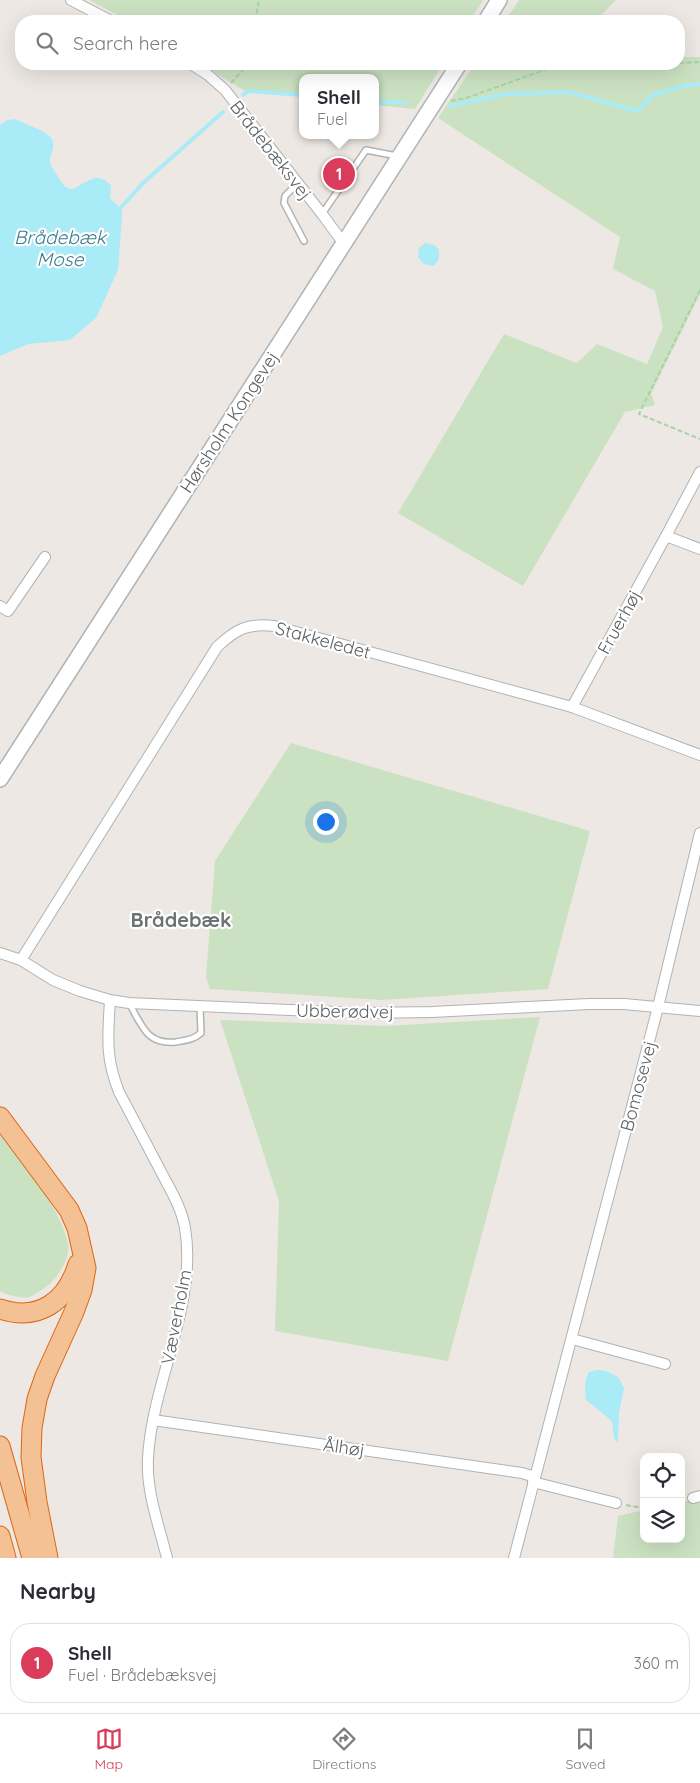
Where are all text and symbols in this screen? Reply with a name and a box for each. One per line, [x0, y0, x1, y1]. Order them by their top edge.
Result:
search box [15, 15, 685, 70]
icon: search [33, 29, 61, 57]
text: Search here [73, 31, 178, 55]
popup [299, 74, 379, 139]
text: Shell [317, 85, 361, 109]
street label: Brådebæksvej [225, 96, 317, 204]
text: Fuel [317, 109, 348, 129]
pin: 1 [323, 155, 355, 193]
water label: Brådebæk Mose [14, 225, 108, 271]
street label: Hørsholm Kongevej [175, 347, 283, 497]
street label: Fruerhøj [592, 586, 646, 658]
street label: Stakkeledet [273, 616, 373, 664]
your location [313, 809, 339, 835]
district label: Brådebæk [131, 907, 231, 932]
street label: Ubberødvej [296, 999, 394, 1023]
street label: Bomosevej [615, 1038, 661, 1134]
street label: Væverholm [156, 1267, 196, 1367]
street label: Ålhøj [322, 1433, 366, 1461]
map controls [640, 1453, 685, 1543]
button: locate [640, 1453, 685, 1498]
button: layers [640, 1498, 685, 1543]
text: Nearby [20, 1578, 96, 1604]
text: Shell [68, 1641, 112, 1665]
text: 1 [34, 1653, 40, 1673]
text: 360 m [634, 1653, 679, 1673]
text: Fuel · Brådebæksvej [68, 1665, 217, 1685]
tab: Map [95, 1725, 123, 1773]
tab: Directions [312, 1725, 376, 1773]
tab: Saved [565, 1725, 605, 1773]

